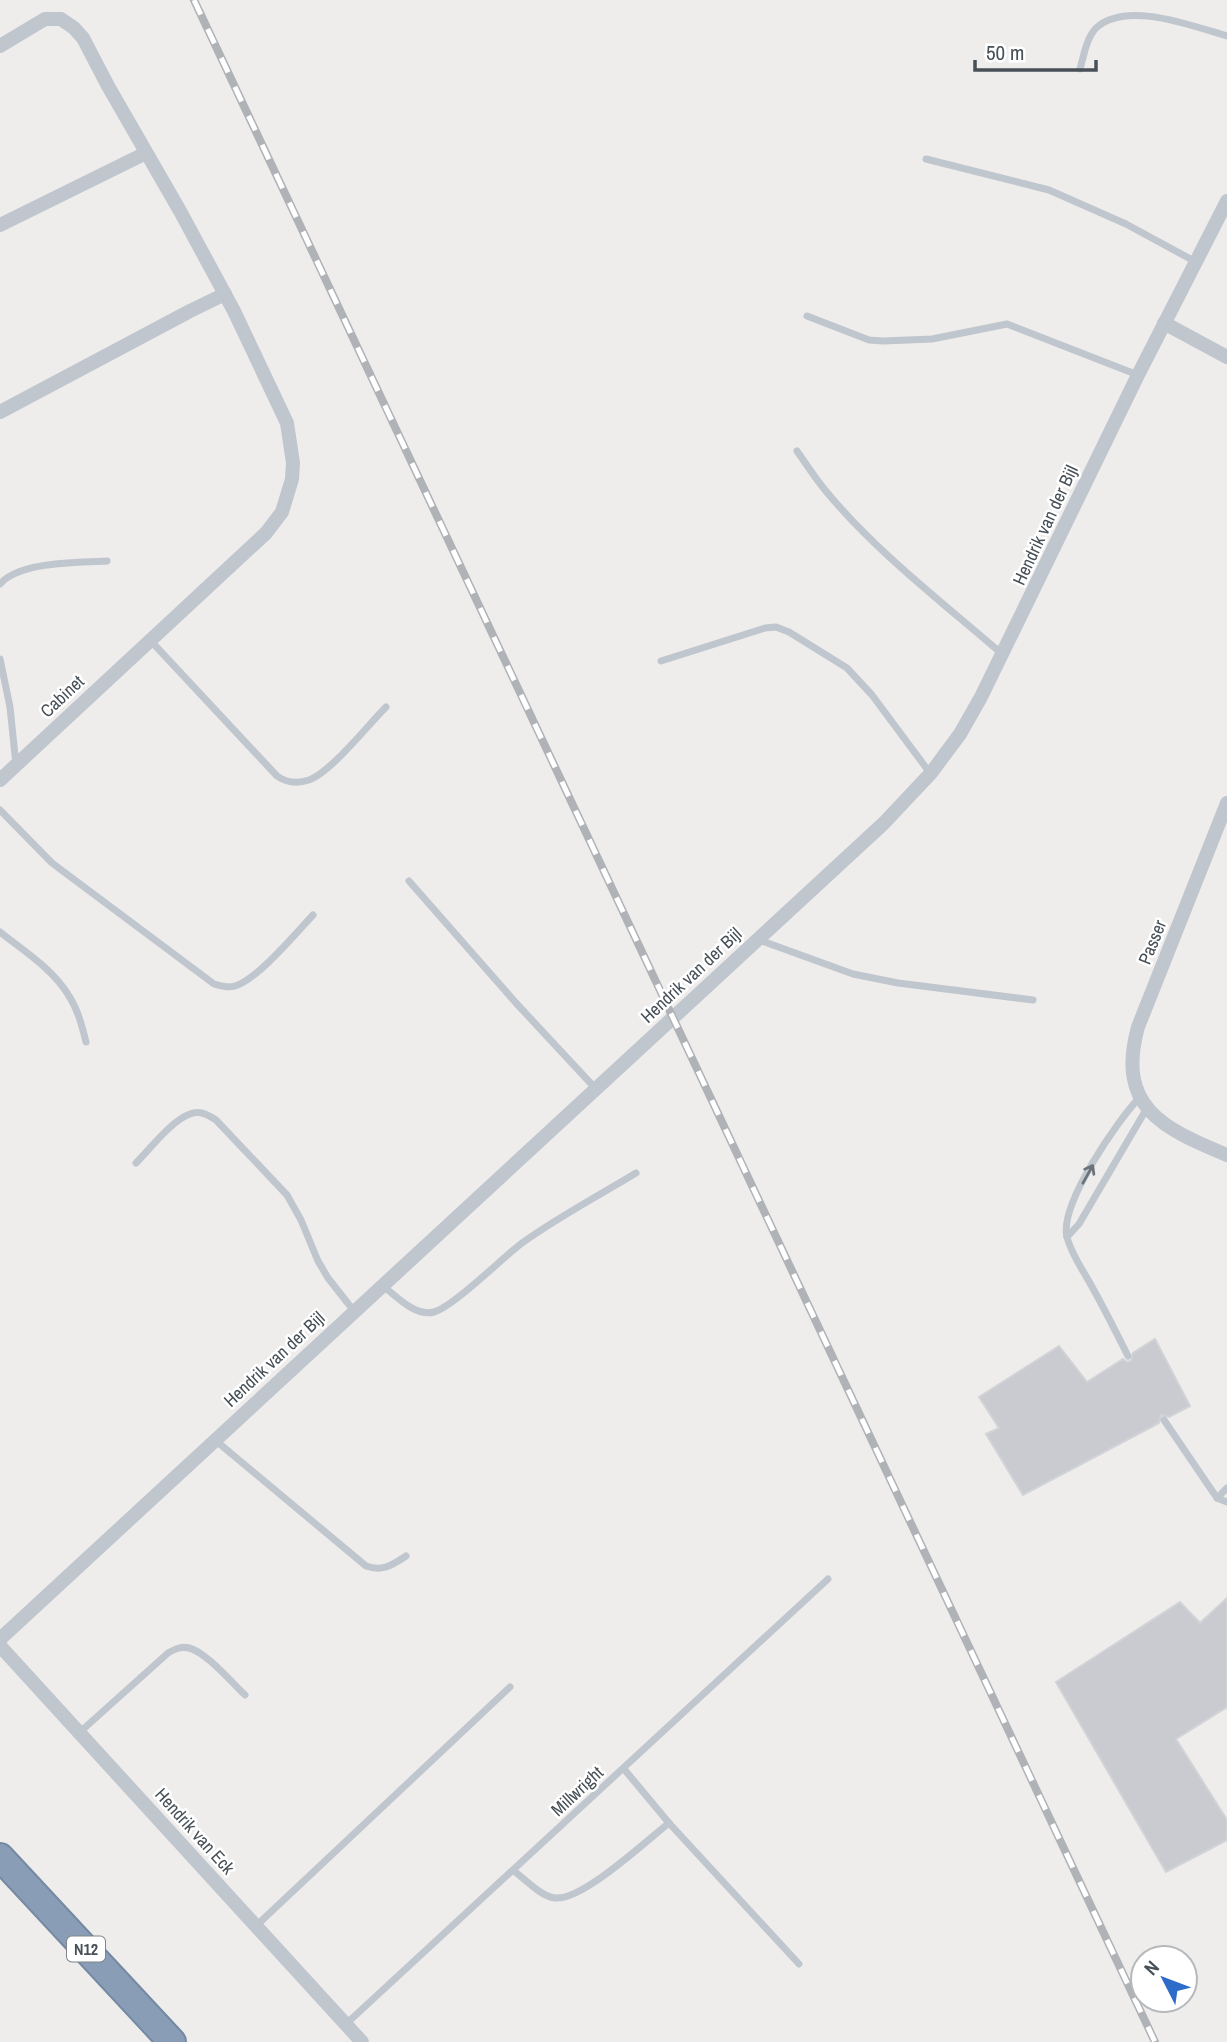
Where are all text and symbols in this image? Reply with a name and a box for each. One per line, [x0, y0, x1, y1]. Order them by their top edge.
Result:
scale bar [975, 28, 1096, 72]
text: 50 m [986, 38, 1024, 67]
street label: Hendrik van der Bijl [1006, 461, 1084, 589]
street label: Cabinet [35, 669, 89, 723]
street label: Passer [1132, 916, 1172, 968]
street label: Hendrik van der Bijl [635, 922, 747, 1028]
one-way arrow [1081, 1164, 1095, 1184]
street label: Hendrik van der Bijl [218, 1306, 330, 1412]
street label: Millwright [545, 1760, 609, 1822]
street label: Hendrik van Eck [149, 1782, 241, 1880]
road number: N12 [67, 1937, 105, 1962]
north arrow [1129, 1944, 1199, 2014]
text: N [1138, 1955, 1165, 1981]

